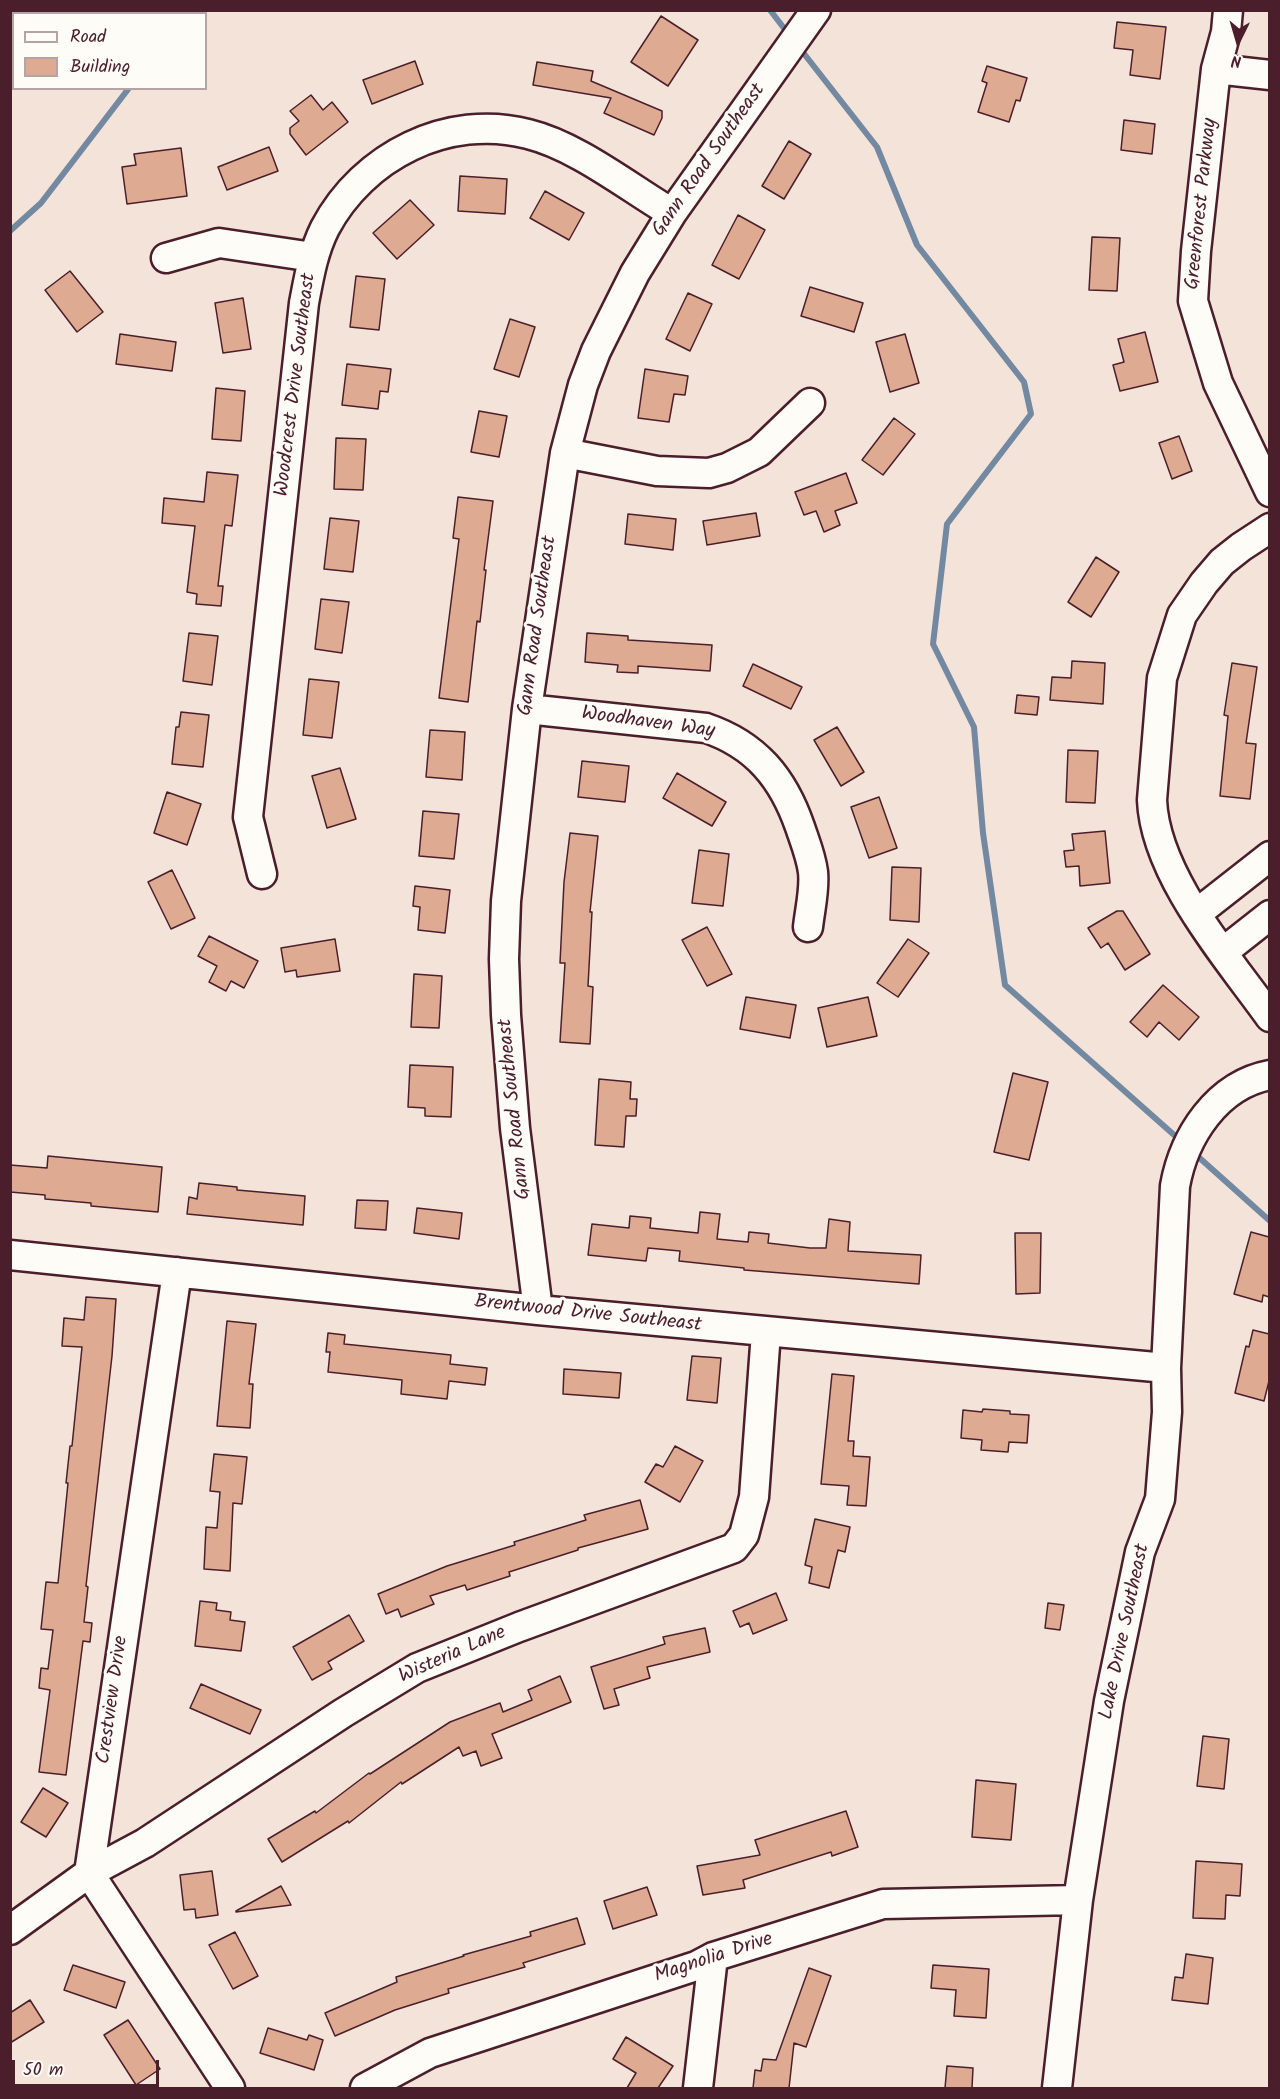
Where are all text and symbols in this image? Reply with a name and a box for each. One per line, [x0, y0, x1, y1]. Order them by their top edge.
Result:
legend [12, 12, 207, 90]
north arrow [1208, 12, 1268, 72]
text: Road [70, 23, 106, 52]
text: N [1230, 48, 1243, 73]
text: Building [70, 53, 130, 82]
street label: Gann Road Southeast [648, 80, 772, 242]
street label: Greenforest Parkway [1182, 117, 1224, 291]
street label: Woodcrest Drive Southeast [271, 272, 323, 498]
street label: Gann Road Southeast [514, 534, 564, 718]
street label: Woodhaven Way [580, 703, 716, 745]
street label: Gann Road Southeast [495, 1018, 537, 1200]
street label: Brentwood Drive Southeast [473, 1291, 703, 1339]
street label: Lake Drive Southeast [1096, 1542, 1156, 1722]
street label: Wisteria Lane [396, 1622, 510, 1690]
street label: Crestview Drive [93, 1634, 135, 1766]
street label: Magnolia Drive [652, 1929, 776, 1989]
scale bar [15, 2048, 162, 2086]
text: 50 m [23, 2056, 63, 2085]

